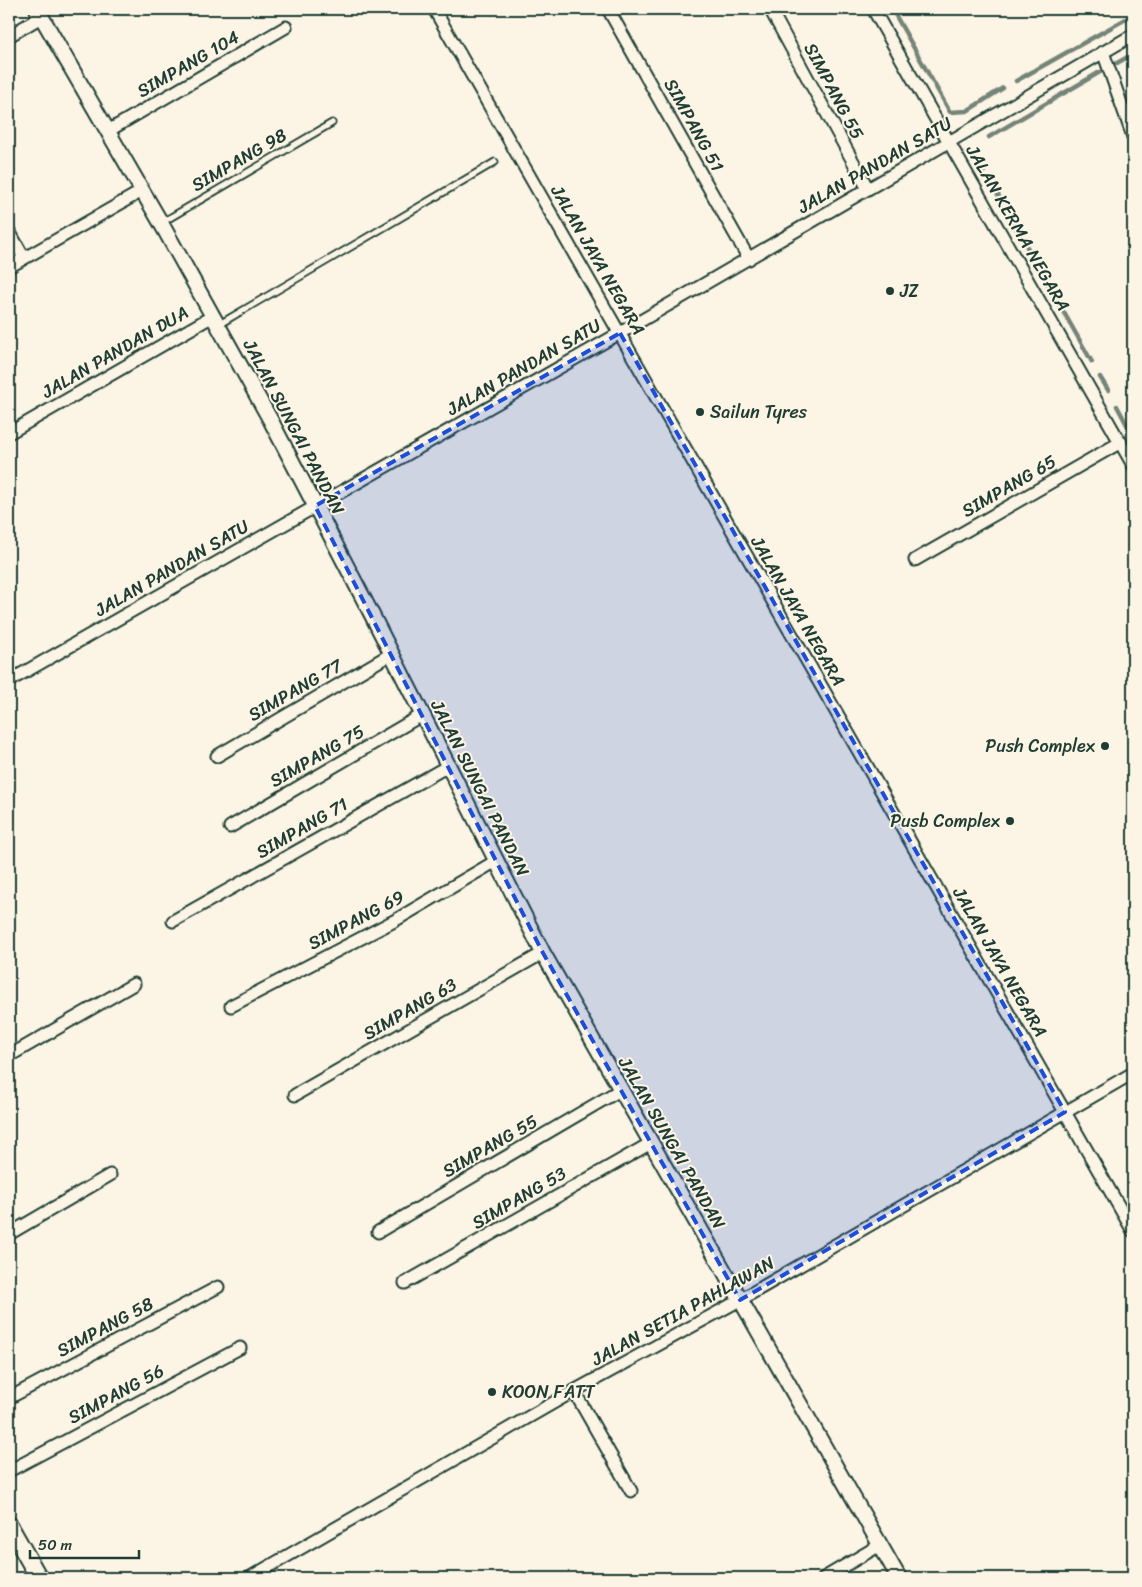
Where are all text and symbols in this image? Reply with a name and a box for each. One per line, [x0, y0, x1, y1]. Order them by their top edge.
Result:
street label: SIMPANG 104 [130, 22, 246, 106]
street label: SIMPANG 55 [795, 37, 873, 145]
street label: SIMPANG 51 [655, 72, 733, 178]
street label: JALAN PANDAN SATU [791, 108, 958, 223]
street label: SIMPANG 98 [185, 120, 293, 200]
street label: JALAN KERMA NEGARA [957, 138, 1079, 318]
street label: JALAN JAYA NEGARA [541, 178, 654, 341]
place label: JZ [899, 275, 919, 307]
marker: JZ [884, 285, 896, 297]
street label: JALAN PANDAN DUA [35, 297, 195, 408]
street label: JALAN PANDAN SATU [440, 310, 607, 425]
street label: JALAN SUNGAI PANDAN [234, 333, 354, 521]
place label: Sailun Tyres [710, 396, 808, 428]
marker: Sailun Tyres [694, 406, 706, 418]
street label: SIMPANG 65 [955, 446, 1063, 526]
street label: JALAN PANDAN SATU [88, 511, 255, 626]
street label: JALAN JAYA NEGARA [741, 529, 854, 692]
street label: SIMPANG 77 [242, 649, 350, 730]
street label: JALAN SUNGAI PANDAN [421, 693, 539, 883]
street label: SIMPANG 75 [263, 716, 371, 796]
place label: Push Complex [985, 730, 1096, 762]
marker: Push Complex [1099, 740, 1111, 752]
street label: SIMPANG 71 [250, 788, 354, 867]
place label: Pusb Complex [890, 805, 1001, 837]
marker: Pusb Complex [1004, 815, 1016, 827]
street label: JALAN JAYA NEGARA [943, 880, 1056, 1043]
street label: SIMPANG 69 [302, 881, 410, 959]
street label: SIMPANG 63 [357, 969, 463, 1049]
street label: JALAN SUNGAI PANDAN [609, 1050, 735, 1236]
street label: SIMPANG 55 [436, 1106, 544, 1186]
street label: SIMPANG 53 [465, 1158, 573, 1238]
street label: JALAN SETIA PAHLAWAN [585, 1247, 781, 1375]
street label: SIMPANG 58 [51, 1288, 159, 1366]
street label: SIMPANG 56 [62, 1355, 170, 1433]
place label: KOON FATT [502, 1376, 596, 1408]
marker: KOON FATT [486, 1386, 498, 1398]
scale bar [30, 1527, 139, 1559]
text: 50 m [38, 1532, 73, 1558]

